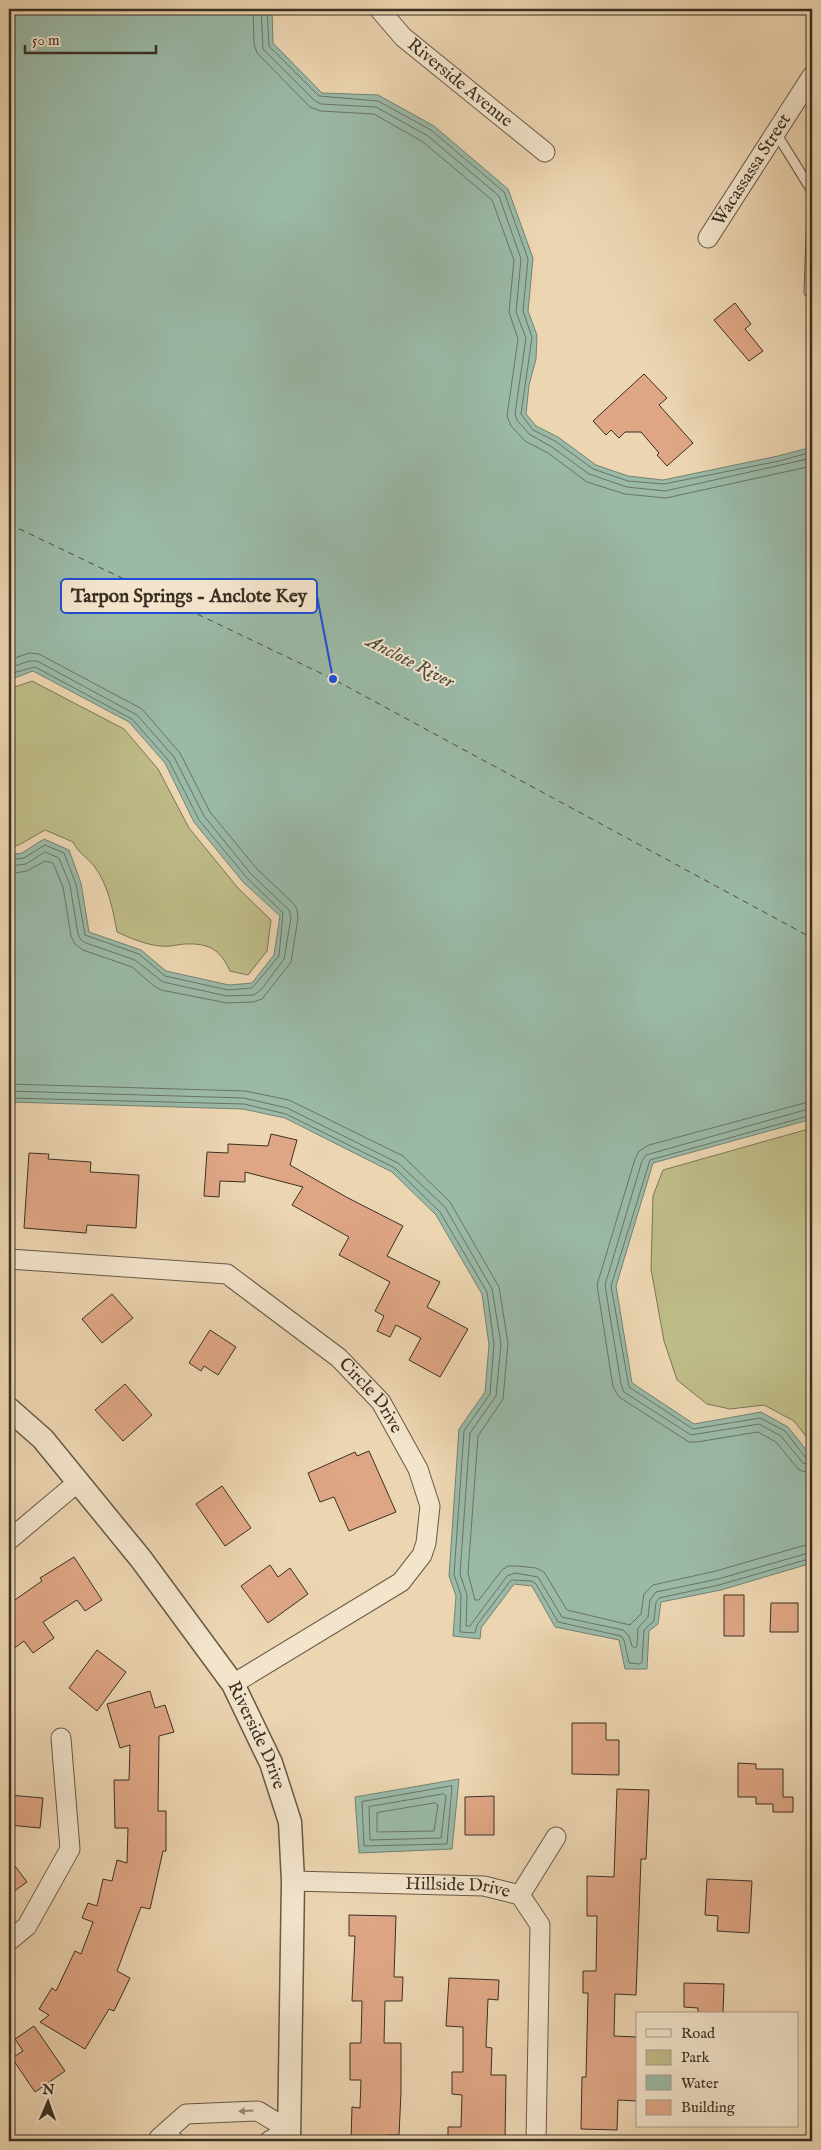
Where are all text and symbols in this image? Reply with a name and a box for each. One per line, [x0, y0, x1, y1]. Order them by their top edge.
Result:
scale bar [25, 22, 156, 54]
text: 50 m [32, 31, 60, 50]
street label: Riverside Avenue [402, 33, 517, 133]
street label: Wacassassa Street [707, 109, 796, 230]
callout: Tarpon Springs - Anclote Key [61, 579, 317, 613]
text: Tarpon Springs - Anclote Key [70, 585, 308, 609]
water label: Anclote River [360, 629, 459, 695]
street label: Circle Drive [333, 1353, 408, 1437]
street label: Riverside Drive [222, 1678, 290, 1792]
street label: Hillside Drive [405, 1872, 512, 1904]
legend [636, 2012, 798, 2128]
text: Road [681, 2024, 716, 2043]
text: Park [681, 2048, 711, 2067]
text: Water [681, 2074, 719, 2093]
north arrow [22, 2078, 72, 2128]
text: N [41, 2081, 55, 2099]
text: Building [681, 2098, 736, 2117]
one-way arrow [237, 2108, 253, 2116]

